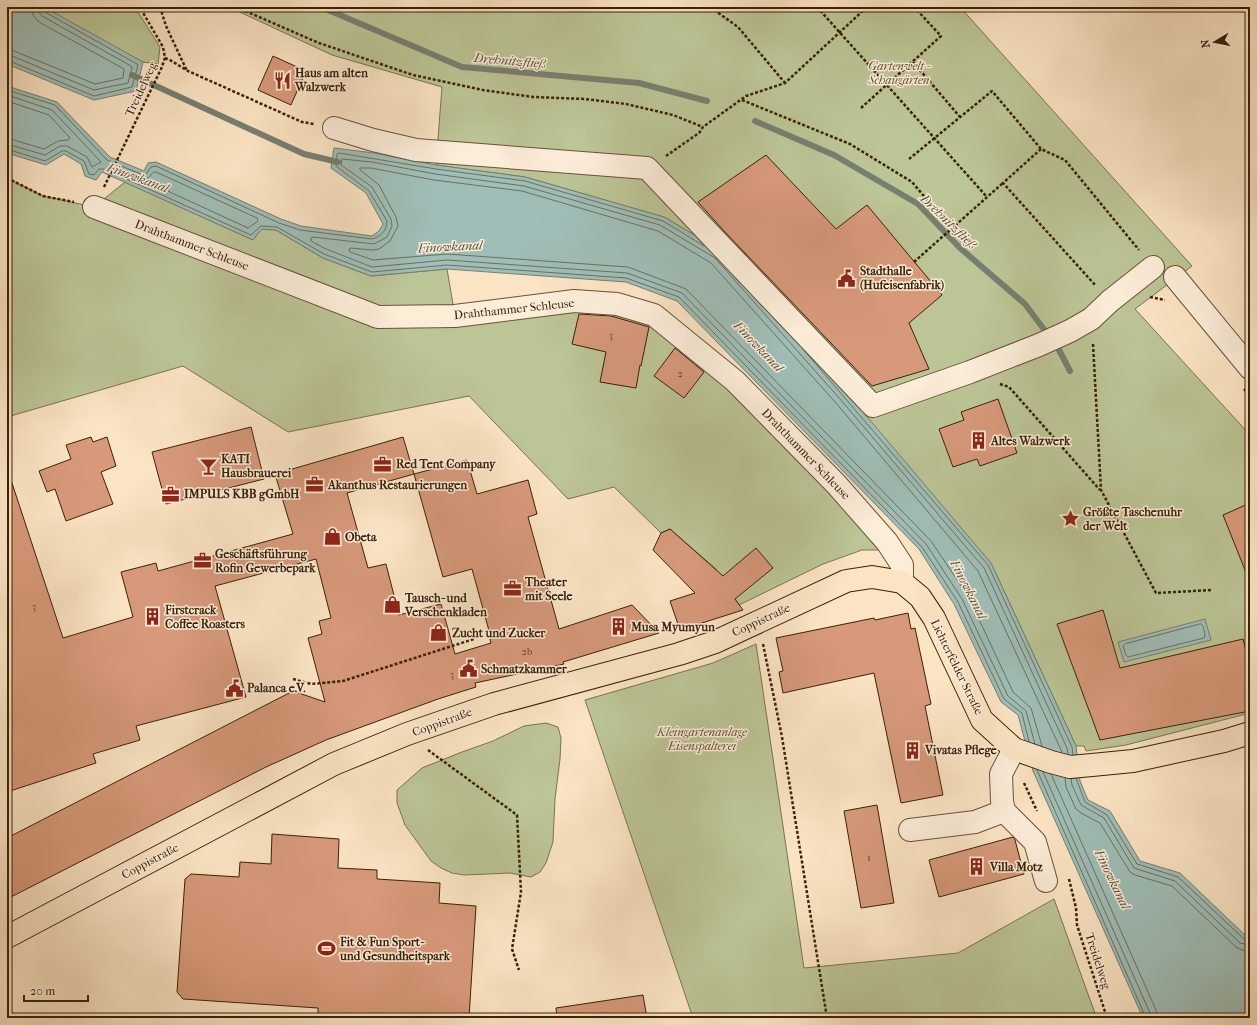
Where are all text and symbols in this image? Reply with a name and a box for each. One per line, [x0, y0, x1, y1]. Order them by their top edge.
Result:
north arrow [1195, 22, 1235, 62]
text: N [1198, 38, 1213, 49]
water label: Drehnitzfließ [472, 50, 547, 71]
street label: Treidelweg [122, 59, 160, 118]
park label: Gartenwelt - Schaugärten [868, 59, 932, 87]
place label: Haus am alten Walzwerk [294, 66, 369, 94]
restaurant icon: Haus am alten Walzwerk [272, 70, 292, 90]
water label: Finowkanal [104, 159, 172, 196]
water label: Drehnitzfließ [917, 190, 980, 252]
street label: Drahthammer Schleuse [133, 217, 251, 273]
water label: Finowkanal [416, 237, 484, 256]
place label: Stadthalle (Hufeisenfabrik) [860, 264, 944, 292]
public building icon: Stadthalle (Hufeisenfabrik) [837, 268, 857, 288]
street label: Drahthammer Schleuse [453, 296, 575, 322]
water label: Finowkanal [730, 317, 788, 376]
house number: 3 [609, 330, 613, 342]
house number: 2 [677, 368, 683, 380]
street label: Drahthammer Schleuse [759, 406, 853, 502]
building icon: Altes Walzwerk [968, 431, 988, 451]
place label: Altes Walzwerk [990, 434, 1071, 448]
place label: KATI Hausbrauerei [221, 452, 292, 480]
office icon: Red Tent Company [373, 454, 393, 474]
bar icon: KATI Hausbrauerei [198, 456, 218, 476]
place label: Red Tent Company [396, 457, 496, 472]
office icon: Akanthus Restaurierungen [305, 475, 325, 495]
place label: Akanthus Restaurierungen [327, 478, 468, 493]
office icon: IMPULS KBB gGmbH [161, 484, 181, 504]
place label: IMPULS KBB gGmbH [184, 487, 300, 502]
place label: Größte Taschenuhr der Welt [1083, 505, 1183, 533]
place icon: Größte Taschenuhr der Welt [1060, 509, 1080, 529]
shop icon: Obeta [322, 527, 342, 547]
place label: Obeta [345, 530, 377, 544]
place label: Geschäftsführung Rofin Gewerbepark [215, 547, 316, 576]
office icon: Geschäftsführung Rofin Gewerbepark [192, 551, 212, 571]
water label: Finowkanal [947, 556, 991, 623]
place label: Theater mit Seele [524, 575, 573, 603]
office icon: Theater mit Seele [502, 579, 522, 599]
place label: Tausch- und Verschenkladen [404, 591, 488, 619]
shop icon: Tausch- und Verschenkladen [382, 595, 402, 615]
street label: Coppistraße [730, 600, 792, 640]
house number: 3 [32, 601, 36, 613]
place label: Firstcrack Coffee Roasters [164, 603, 246, 631]
building icon: Firstcrack Coffee Roasters [142, 607, 162, 627]
building icon: Musa Myumyun [608, 617, 628, 637]
street label: Lichterfelder Straße [928, 617, 986, 717]
place label: Musa Myumyun [630, 620, 716, 635]
shop icon: Zucht und Zucker [429, 623, 449, 643]
place label: Zucht und Zucker [452, 626, 546, 640]
house number: 2b [522, 646, 532, 658]
public building icon: Schmatzkammer [458, 659, 478, 679]
place label: Schmatzkammer [481, 662, 568, 676]
house number: 3 [450, 669, 454, 681]
public building icon: Palanca e.V. [224, 678, 244, 698]
place label: Palanca e.V. [247, 681, 306, 695]
street label: Coppistraße [410, 705, 474, 739]
park label: Kleingartenanlage Eisenspalterei [656, 725, 748, 753]
building icon: Vivatas Pflege [902, 740, 922, 760]
place label: Vivatas Pflege [924, 743, 997, 758]
street label: Coppistraße [119, 840, 181, 882]
water label: Finowkanal [1091, 846, 1134, 913]
house number: 1 [867, 852, 871, 864]
building icon: Villa Motz [967, 857, 987, 877]
place label: Villa Motz [989, 860, 1043, 874]
street label: Treidelweg [1082, 931, 1114, 991]
place label: Fit & Fun Sport- und Gesundheitspark [339, 935, 451, 964]
sports icon: Fit & Fun Sport- und Gesundheitspark [317, 939, 337, 959]
scale bar [24, 977, 88, 1003]
text: 20 m [30, 984, 55, 998]

